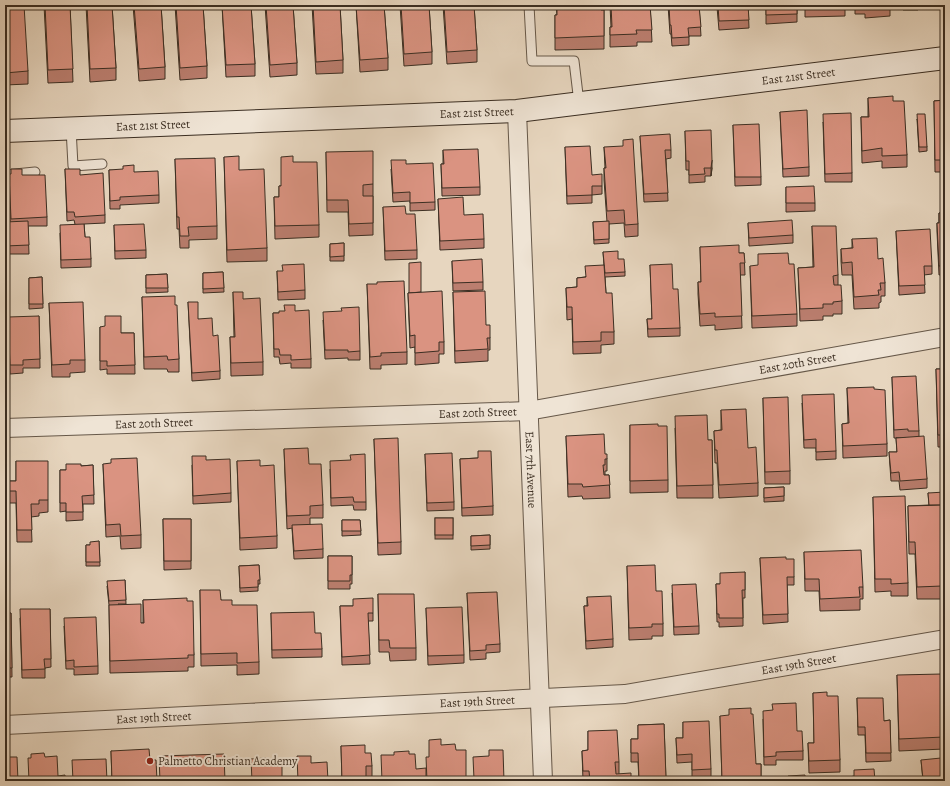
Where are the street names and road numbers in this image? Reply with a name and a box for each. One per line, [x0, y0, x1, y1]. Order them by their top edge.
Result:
street label: East 21st Street [761, 64, 836, 89]
street label: East 21st Street [439, 103, 514, 122]
street label: East 21st Street [115, 116, 190, 135]
street label: East 20th Street [758, 348, 837, 378]
street label: East 20th Street [438, 403, 517, 422]
street label: East 20th Street [115, 414, 193, 432]
street label: East 7th Avenue [521, 431, 540, 509]
street label: East 19th Street [760, 650, 837, 678]
street label: East 19th Street [439, 692, 516, 711]
street label: East 19th Street [116, 708, 192, 727]

